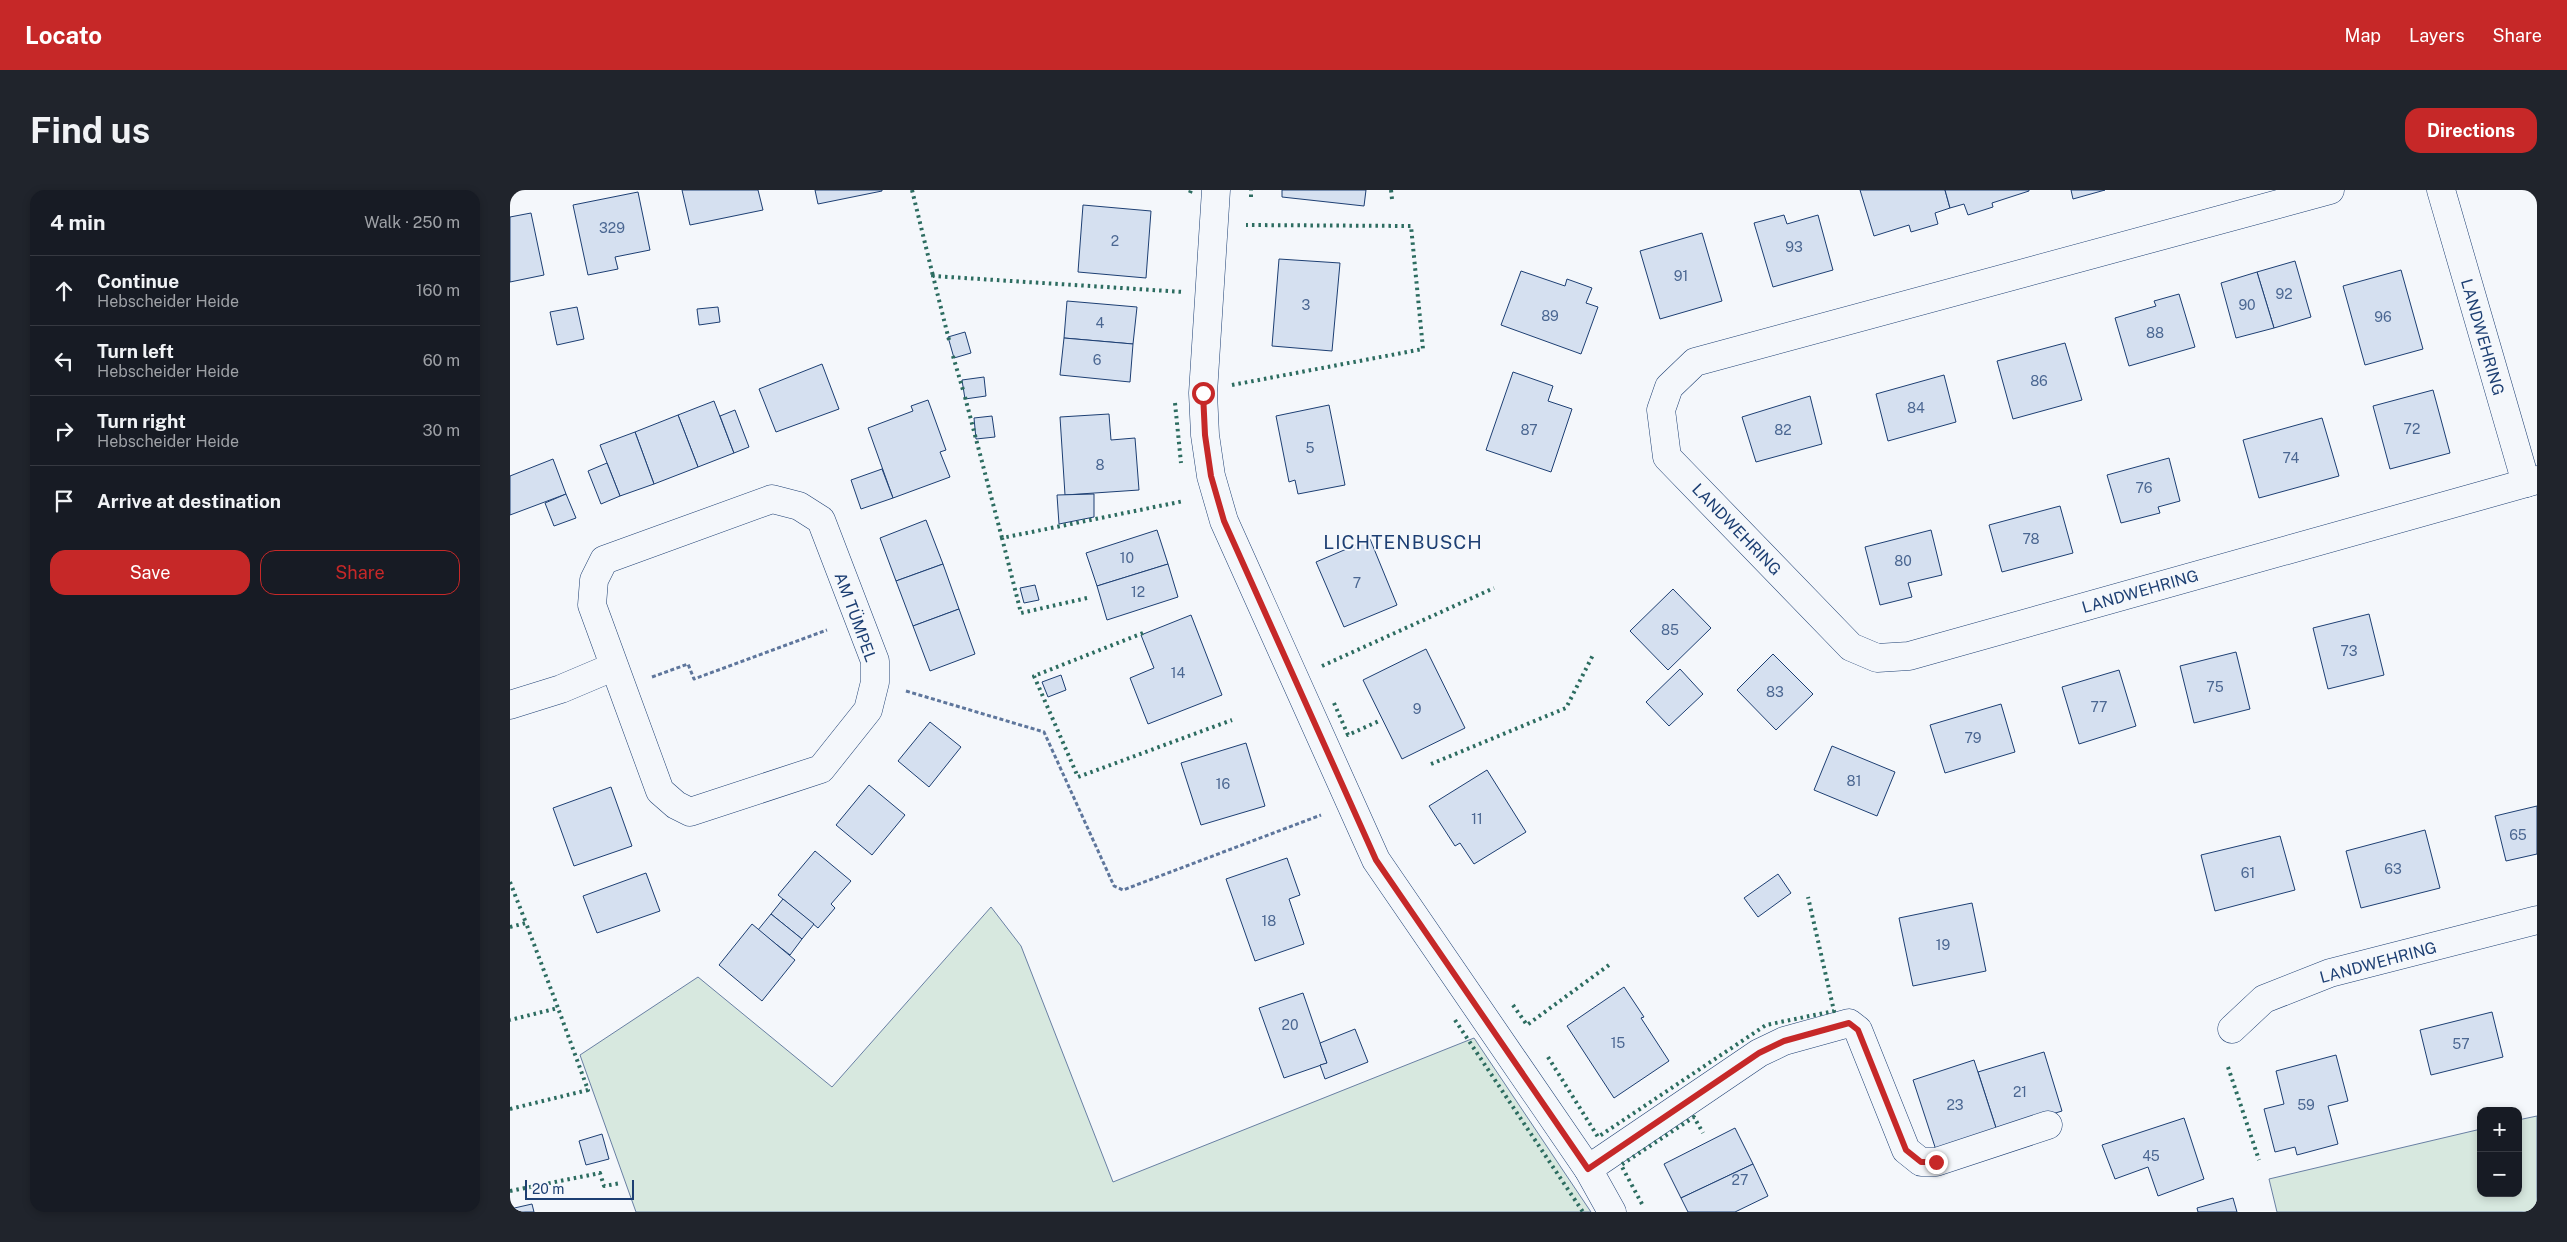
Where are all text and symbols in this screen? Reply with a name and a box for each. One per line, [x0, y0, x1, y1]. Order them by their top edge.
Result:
text: Locato [25, 21, 102, 49]
text: Map [2345, 25, 2381, 46]
text: Layers [2409, 25, 2465, 46]
text: Share [2493, 25, 2542, 46]
button: Directions [2405, 108, 2537, 153]
text: Find us [30, 110, 150, 151]
text: 4 min [50, 210, 105, 235]
text: Walk · 250 m [364, 213, 460, 232]
house number: 329 [599, 220, 625, 236]
house number: 2 [1111, 233, 1119, 249]
house number: 93 [1785, 239, 1803, 255]
house number: 91 [1674, 268, 1688, 284]
text: Continue [97, 270, 179, 292]
icon: ahead [50, 277, 78, 305]
street label: LANDWEHRING [2457, 277, 2508, 398]
text: 160 m [416, 281, 460, 300]
house number: 92 [2275, 286, 2293, 302]
text: Hebscheider Heide [97, 292, 239, 311]
house number: 3 [1302, 297, 1311, 313]
house number: 90 [2238, 297, 2256, 313]
house number: 89 [1541, 308, 1559, 324]
house number: 96 [2374, 309, 2392, 325]
house number: 4 [1096, 315, 1105, 331]
house number: 88 [2146, 325, 2164, 341]
text: Turn left [97, 340, 174, 362]
icon: left [50, 347, 78, 375]
text: 60 m [423, 351, 460, 370]
house number: 6 [1093, 352, 1102, 368]
text: Hebscheider Heide [97, 362, 239, 381]
house number: 86 [2030, 373, 2048, 389]
route start [1192, 382, 1215, 405]
house number: 84 [1907, 400, 1925, 416]
text: Turn right [97, 410, 186, 432]
icon: right [50, 417, 78, 445]
text: 30 m [423, 421, 460, 440]
house number: 72 [2404, 421, 2420, 437]
house number: 87 [1520, 422, 1538, 438]
house number: 82 [1774, 422, 1792, 438]
text: Hebscheider Heide [97, 432, 239, 451]
house number: 5 [1306, 440, 1315, 456]
house number: 74 [2283, 450, 2300, 466]
house number: 8 [1095, 457, 1105, 473]
street label: LANDWEHRING [1688, 479, 1785, 579]
house number: 76 [2136, 480, 2153, 496]
icon: arrive [50, 487, 78, 515]
text: Arrive at destination [97, 490, 281, 512]
district label: LICHTENBUSCH [1323, 531, 1483, 553]
house number: 78 [2022, 531, 2040, 547]
button: Save [50, 550, 250, 595]
button: Share [260, 550, 460, 595]
house number: 10 [1120, 550, 1134, 566]
house number: 80 [1894, 553, 1912, 569]
street label: LANDWEHRING [2080, 566, 2201, 617]
street label: AM TÜMPEL [831, 570, 881, 664]
house number: 7 [1353, 575, 1361, 591]
house number: 12 [1131, 584, 1145, 600]
house number: 85 [1661, 622, 1679, 638]
house number: 73 [2341, 643, 2358, 659]
house number: 14 [1171, 665, 1185, 681]
house number: 75 [2206, 679, 2224, 695]
house number: 83 [1766, 684, 1784, 700]
house number: 77 [2091, 699, 2108, 715]
house number: 9 [1413, 701, 1422, 717]
house number: 79 [1965, 730, 1982, 746]
house number: 81 [1847, 773, 1861, 789]
house number: 16 [1216, 776, 1230, 792]
house number: 11 [1471, 811, 1483, 827]
house number: 65 [2509, 827, 2527, 843]
house number: 63 [2384, 861, 2402, 877]
house number: 61 [2241, 865, 2255, 881]
house number: 18 [1262, 913, 1276, 929]
house number: 19 [1936, 937, 1950, 953]
street label: LANDWEHRING [2318, 938, 2439, 987]
house number: 20 [1282, 1017, 1298, 1033]
house number: 15 [1611, 1035, 1625, 1051]
house number: 57 [2452, 1036, 2470, 1052]
house number: 21 [2013, 1084, 2027, 1100]
house number: 23 [1946, 1097, 1964, 1113]
house number: 59 [2297, 1097, 2315, 1113]
map controls [2477, 1107, 2522, 1197]
button: + [2477, 1107, 2522, 1152]
house number: 45 [2142, 1148, 2160, 1164]
route end [1925, 1151, 1948, 1174]
button: − [2477, 1152, 2522, 1197]
house number: 27 [1732, 1172, 1748, 1188]
scale bar [525, 1177, 634, 1200]
text: 20 m [532, 1181, 564, 1197]

